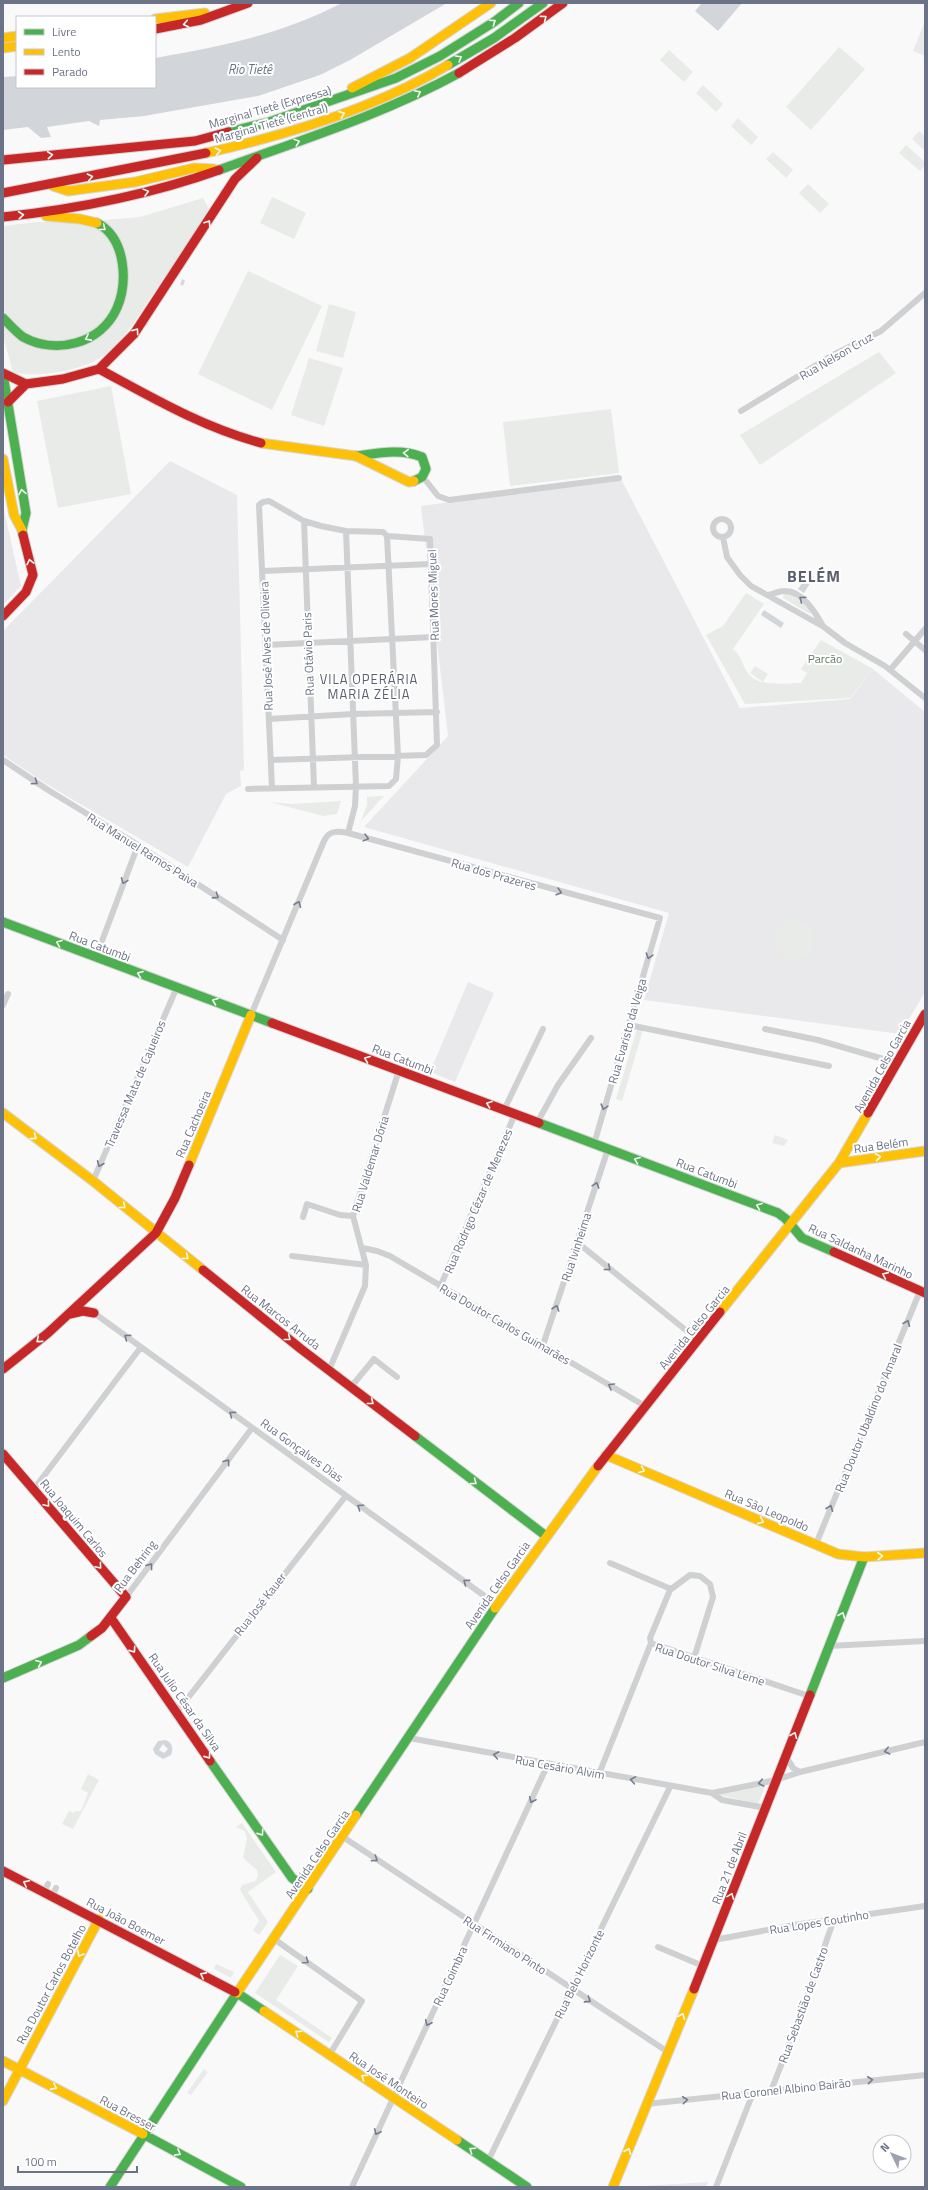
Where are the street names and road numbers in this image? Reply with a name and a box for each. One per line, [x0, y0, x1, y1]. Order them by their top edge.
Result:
street label: Marginal Tietê (Expressa) [206, 80, 334, 134]
street label: Marginal Tietê (Central) [212, 98, 330, 148]
street label: Rua Nelson Cruz [795, 327, 877, 385]
street label: Rua Mores Miguel [422, 549, 444, 641]
street label: Rua José Alves de Oliveira [254, 581, 278, 711]
street label: Rua Otávio Paris [297, 612, 319, 696]
street label: Rua Manuel Ramos Paiva [84, 808, 202, 892]
street label: Rua dos Prazeres [449, 853, 539, 895]
street label: Rua Catumbi [66, 926, 134, 966]
street label: Rua Evaristo da Veiga [603, 976, 651, 1086]
street label: Avenida Celso Garcia [849, 1016, 915, 1116]
street label: Travessa Mata de Cajueiros [99, 1017, 171, 1151]
street label: Rua Catumbi [369, 1039, 437, 1079]
street label: Rua Cachoeira [170, 1087, 216, 1161]
street label: Rua Valdemar Dória [346, 1113, 394, 1215]
street label: Rua Rodrigo Cézar de Menezes [439, 1125, 517, 1276]
street label: Rua Belém [853, 1132, 909, 1158]
street label: Rua Catumbi [673, 1153, 741, 1193]
street label: Rua Ivinheima [556, 1210, 596, 1284]
street label: Rua Saldanha Marinho [805, 1218, 917, 1284]
street label: Rua Doutor Carlos Guimarães [436, 1279, 574, 1370]
street label: Rua Marcos Arruda [237, 1280, 325, 1354]
street label: Avenida Celso Garcia [654, 1281, 734, 1373]
street label: Rua Doutor Ubaldino do Amaral [829, 1341, 907, 1495]
street label: Rua Gonçalves Dias [257, 1413, 348, 1487]
street label: Rua Joaquim Carlos [35, 1475, 113, 1562]
street label: Rua São Leopoldo [722, 1484, 812, 1536]
street label: Rua Behring [109, 1536, 161, 1596]
street label: Avenida Celso Garcia [459, 1537, 535, 1633]
street label: Rua José Kauer [229, 1568, 291, 1640]
street label: Rua Doutor Silva Leme [653, 1637, 767, 1691]
street label: Rua Julio César da Silva [144, 1649, 226, 1755]
street label: Rua Cesário Alvim [514, 1750, 606, 1784]
street label: Avenida Celso Garcia [280, 1806, 354, 1902]
street label: Rua 21 de Abril [706, 1829, 752, 1907]
street label: Rua João Boemer [83, 1892, 169, 1950]
street label: Rua Lopes Coutinho [768, 1905, 870, 1939]
street label: Rua Firmiano Pinto [459, 1911, 551, 1979]
street label: Rua Doutor Carlos Botelho [11, 1921, 91, 2047]
street label: Rua Belo Horizonte [549, 1926, 609, 2022]
street label: Rua Coimbra [428, 1943, 472, 2009]
street label: Rua Sebastião de Castro [773, 1944, 833, 2066]
street label: Rua José Monteiro [345, 2046, 433, 2114]
street label: Rua Coronel Albino Bairão [720, 2073, 852, 2105]
street label: Rua Bresser [96, 2090, 160, 2136]

